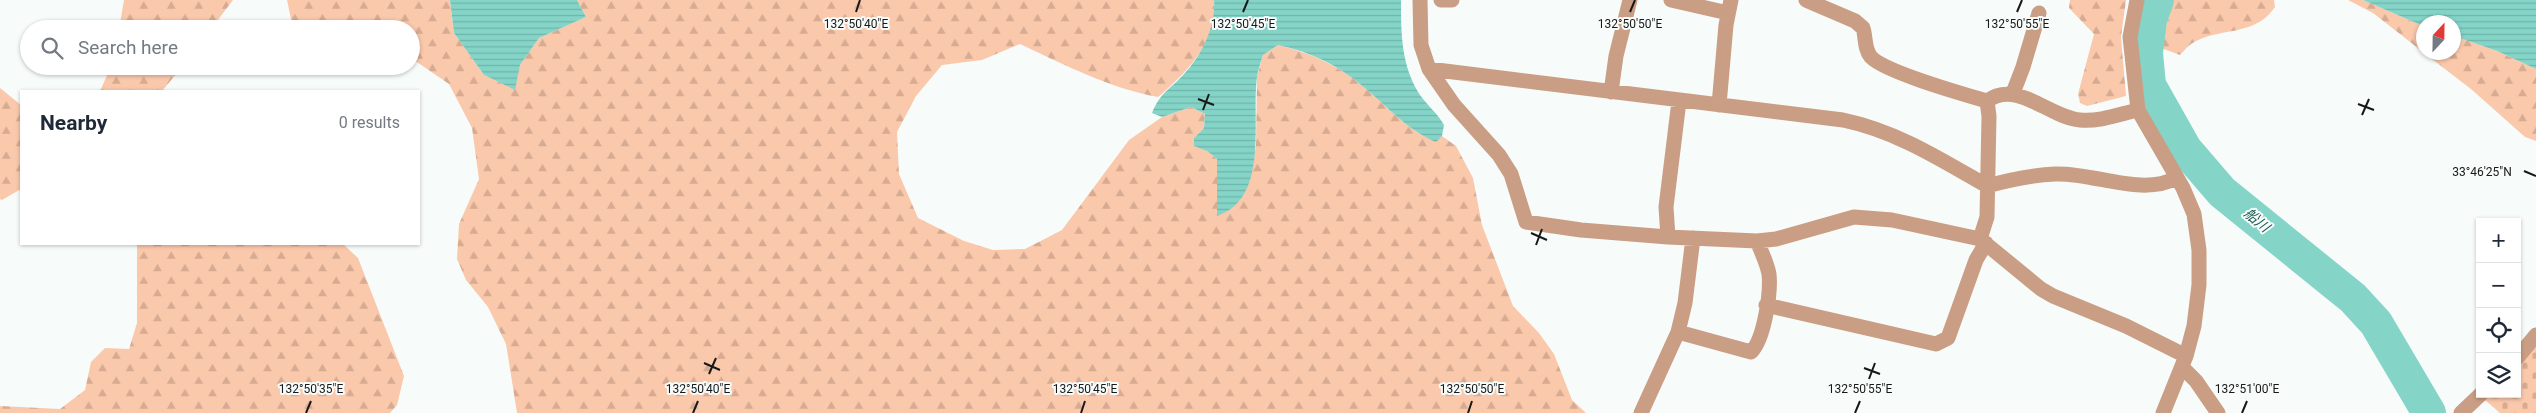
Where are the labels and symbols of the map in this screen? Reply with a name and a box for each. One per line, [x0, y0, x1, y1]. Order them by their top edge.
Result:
north arrow [2416, 15, 2461, 60]
text: 132°50'40"E [824, 17, 888, 31]
text: 132°50'45"E [1211, 17, 1275, 31]
text: 132°50'50"E [1598, 17, 1662, 31]
text: 132°50'55"E [1985, 17, 2049, 31]
text: 33°46'25"N [2452, 165, 2512, 179]
water label: 船川 [2241, 205, 2274, 236]
text: 132°50'35"E [279, 382, 343, 396]
text: 132°50'40"E [666, 382, 730, 396]
text: 132°50'45"E [1053, 382, 1117, 396]
text: 132°50'50"E [1440, 382, 1504, 396]
text: 132°50'55"E [1828, 382, 1892, 396]
text: 132°51'00"E [2215, 382, 2279, 396]

